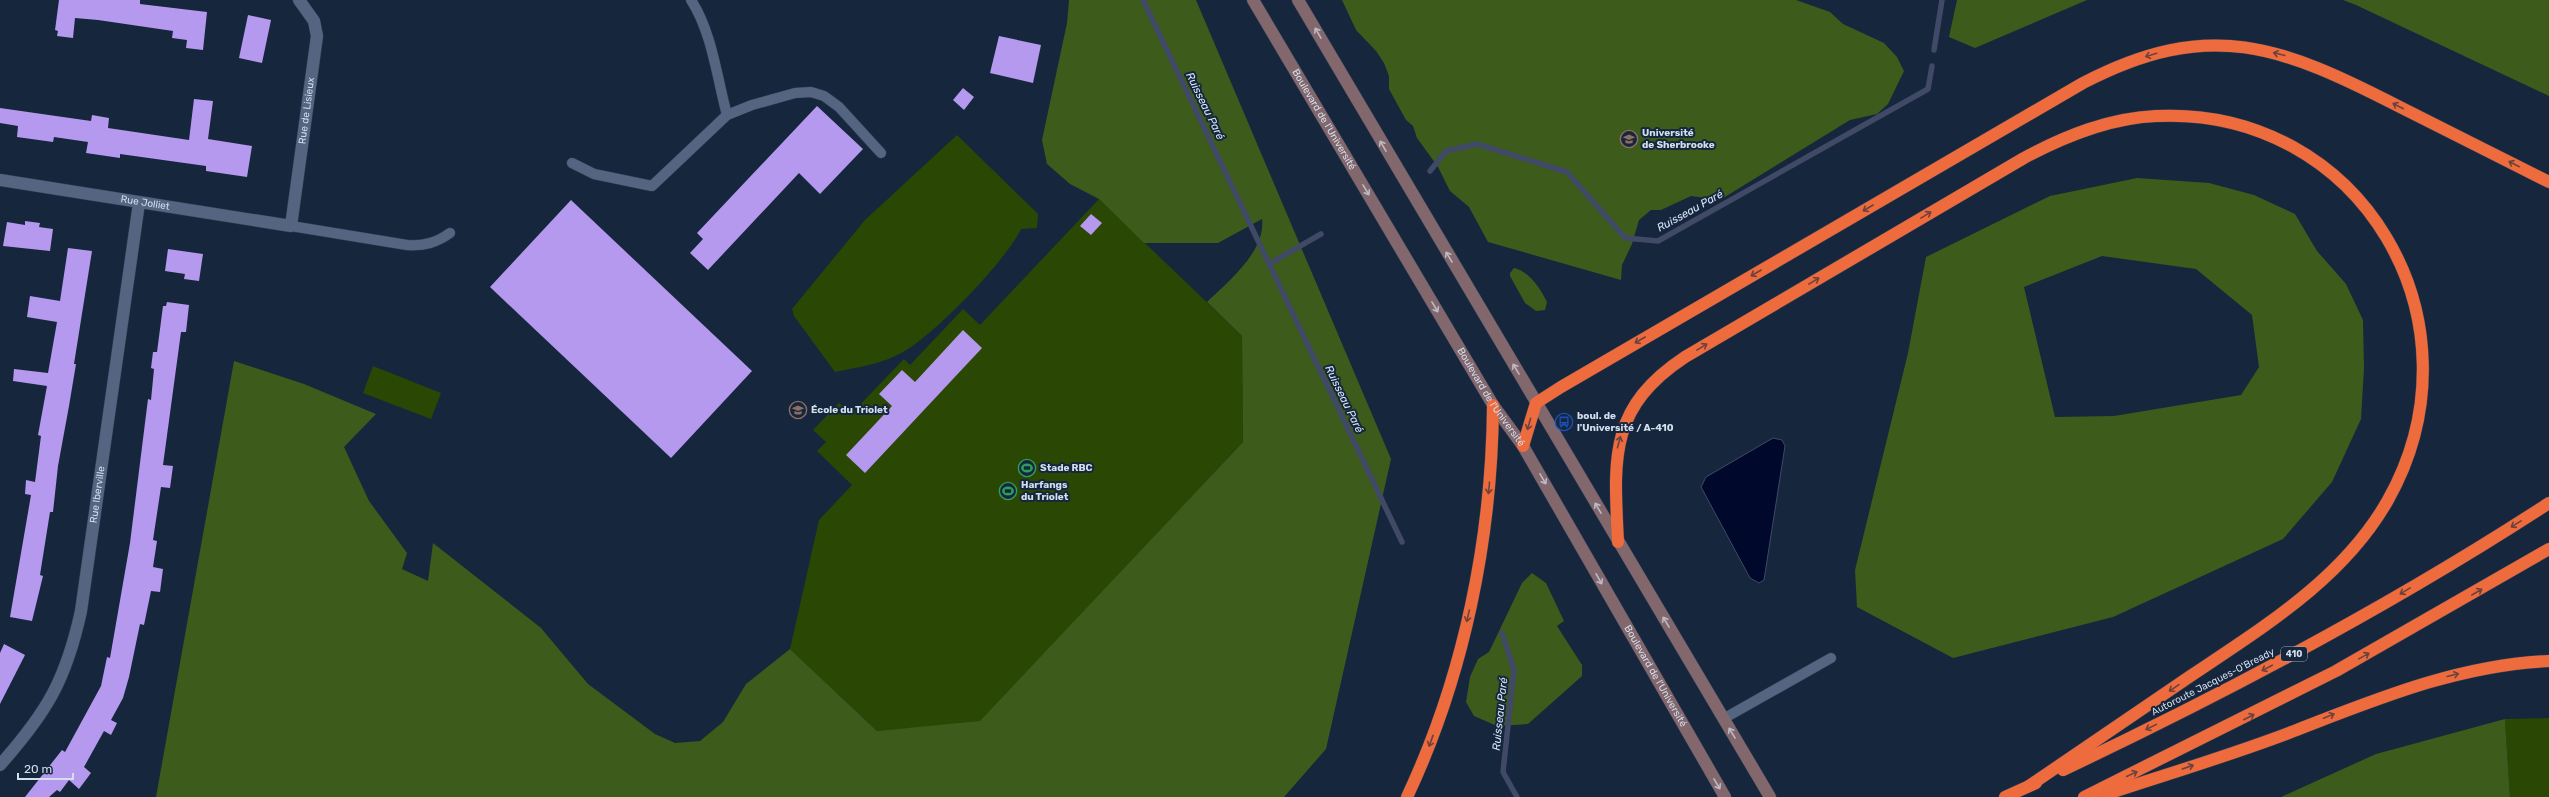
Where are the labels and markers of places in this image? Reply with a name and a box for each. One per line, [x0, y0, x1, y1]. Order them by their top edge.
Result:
place label: Université de Sherbrooke [1642, 127, 1715, 151]
school or university icon: Université de Sherbrooke [1619, 129, 1639, 149]
school or university icon: École du Triolet [788, 400, 808, 420]
place label: École du Triolet [811, 404, 888, 416]
place label: boul. de l'Université / A-410 [1577, 410, 1674, 434]
bus stop icon: boul. de l'Université / A-410 [1554, 412, 1574, 432]
sports icon: Stade RBC [1017, 458, 1037, 478]
place label: Stade RBC [1040, 462, 1093, 474]
place label: Harfangs du Triolet [1021, 479, 1069, 503]
sports icon: Harfangs du Triolet [998, 481, 1018, 501]

